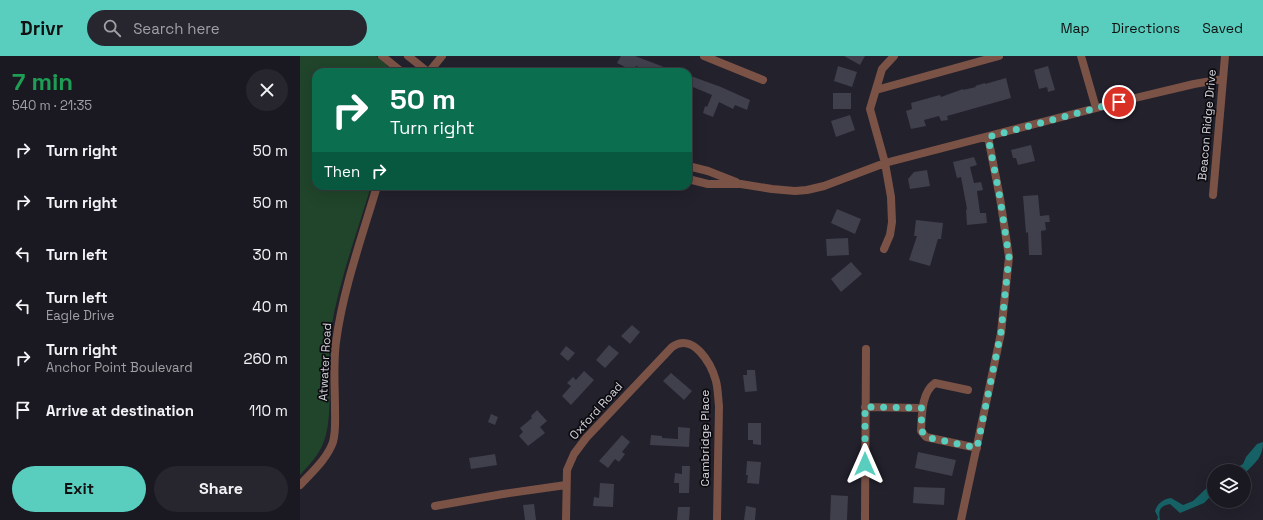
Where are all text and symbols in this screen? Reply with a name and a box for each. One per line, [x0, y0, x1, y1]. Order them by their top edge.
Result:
search box [87, 10, 367, 46]
text: Drivr [20, 16, 63, 41]
icon: search [101, 17, 123, 39]
text: Search here [133, 19, 220, 38]
text: Map [1060, 19, 1090, 37]
text: Directions [1112, 19, 1180, 37]
text: Saved [1202, 19, 1243, 37]
text: 7 min [12, 66, 73, 97]
button: close [246, 69, 288, 111]
street label: Beacon Ridge Drive [1194, 69, 1220, 181]
text: 50 m [390, 81, 456, 117]
icon: right [324, 84, 376, 136]
pin [1102, 85, 1136, 119]
icon: arrive [1108, 91, 1130, 113]
text: 540 m · 21:35 [12, 97, 92, 114]
text: Turn right [390, 116, 474, 139]
icon: right [12, 139, 34, 161]
text: Turn right [46, 141, 117, 160]
text: 50 m [253, 141, 288, 160]
icon: right [368, 160, 390, 182]
text: Then [324, 162, 360, 181]
icon: right [12, 191, 34, 213]
text: Turn right [46, 193, 117, 212]
text: 50 m [253, 193, 288, 212]
icon: left [12, 243, 34, 265]
text: Turn left [46, 245, 108, 264]
text: 30 m [253, 245, 288, 264]
text: Turn left [46, 288, 108, 307]
icon: left [12, 295, 34, 317]
text: 40 m [252, 297, 288, 316]
text: Eagle Drive [46, 307, 114, 324]
street label: Atwater Road [315, 322, 335, 402]
text: Turn right [46, 340, 117, 359]
icon: right [12, 347, 34, 369]
text: 260 m [243, 349, 288, 368]
text: Anchor Point Boulevard [46, 359, 193, 376]
street label: Oxford Road [566, 379, 626, 443]
street label: Cambridge Place [697, 390, 713, 486]
icon: arrive [12, 399, 34, 421]
text: Arrive at destination [46, 401, 194, 420]
text: 110 m [249, 401, 288, 420]
position arrow [844, 443, 886, 485]
map controls [1207, 464, 1251, 508]
button: layers [1207, 464, 1251, 508]
button: Exit [12, 466, 146, 512]
button: Share [154, 466, 288, 512]

